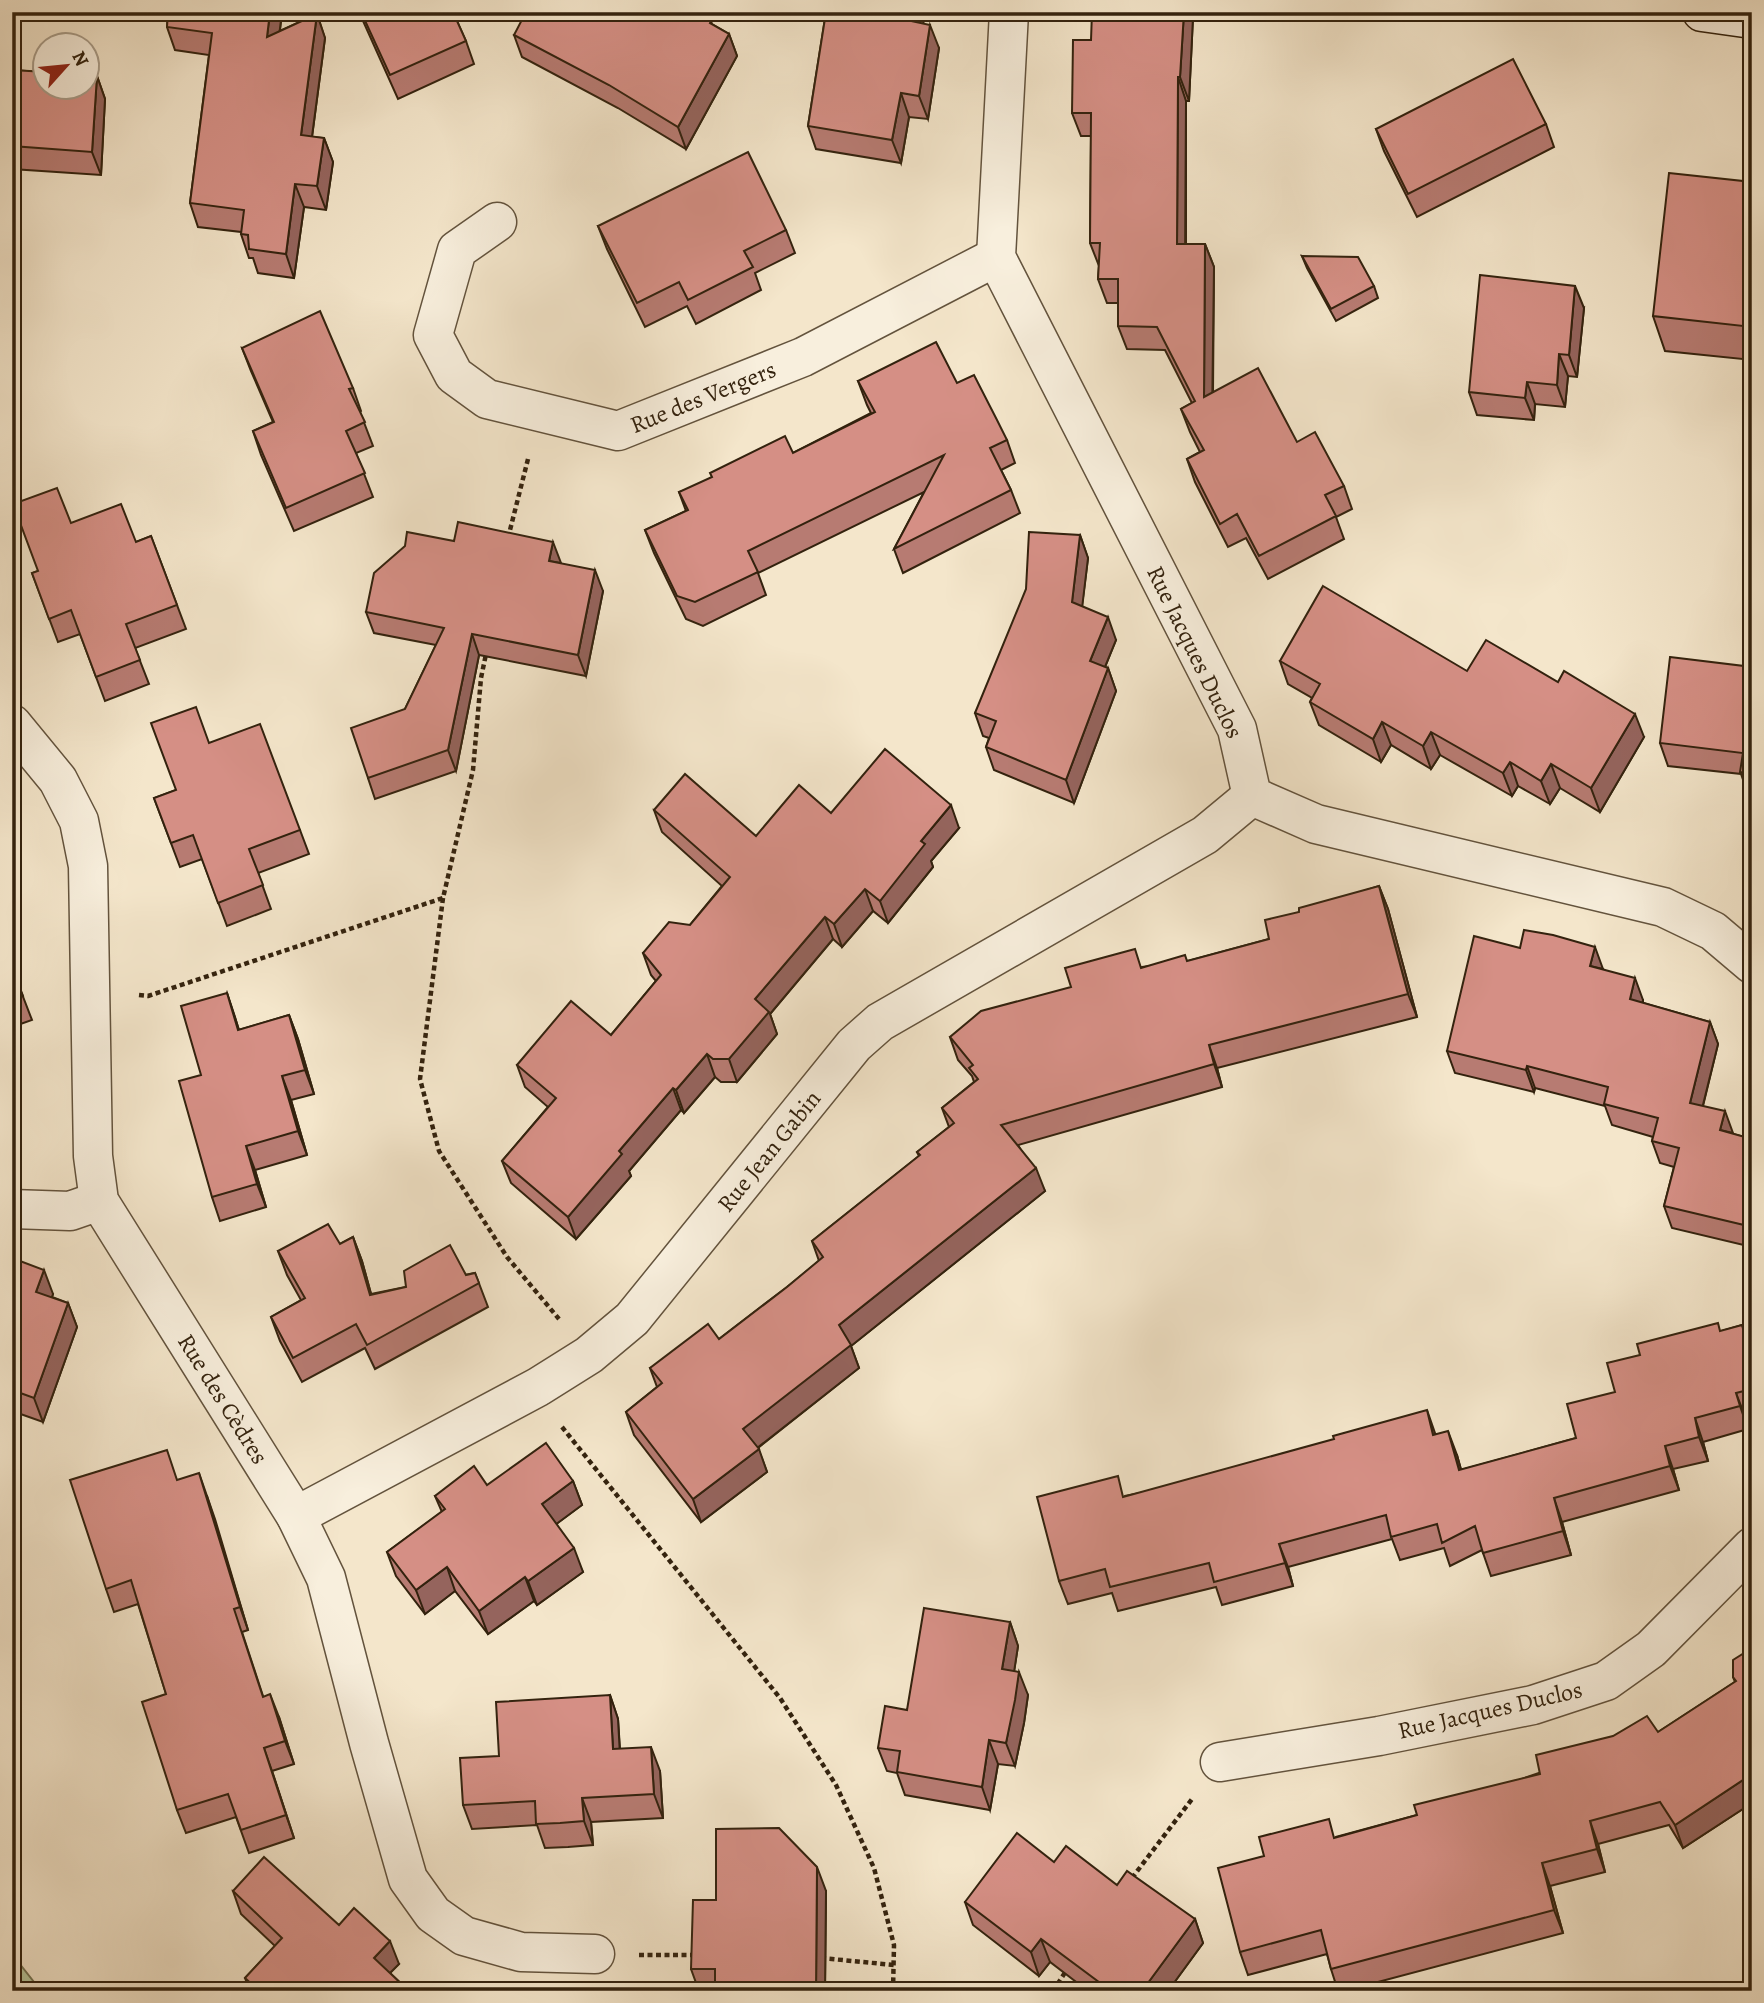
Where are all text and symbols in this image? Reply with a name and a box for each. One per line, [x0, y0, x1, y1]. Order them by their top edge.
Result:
north arrow [32, 32, 102, 102]
text: N [66, 47, 95, 71]
street label: Rue des Vergers [625, 353, 781, 441]
street label: Rue Jacques Duclos [1139, 560, 1251, 744]
street label: Rue Jean Gabin [710, 1083, 828, 1219]
street label: Rue des Cèdres [170, 1328, 276, 1470]
street label: Rue Jacques Duclos [1395, 1673, 1585, 1747]

